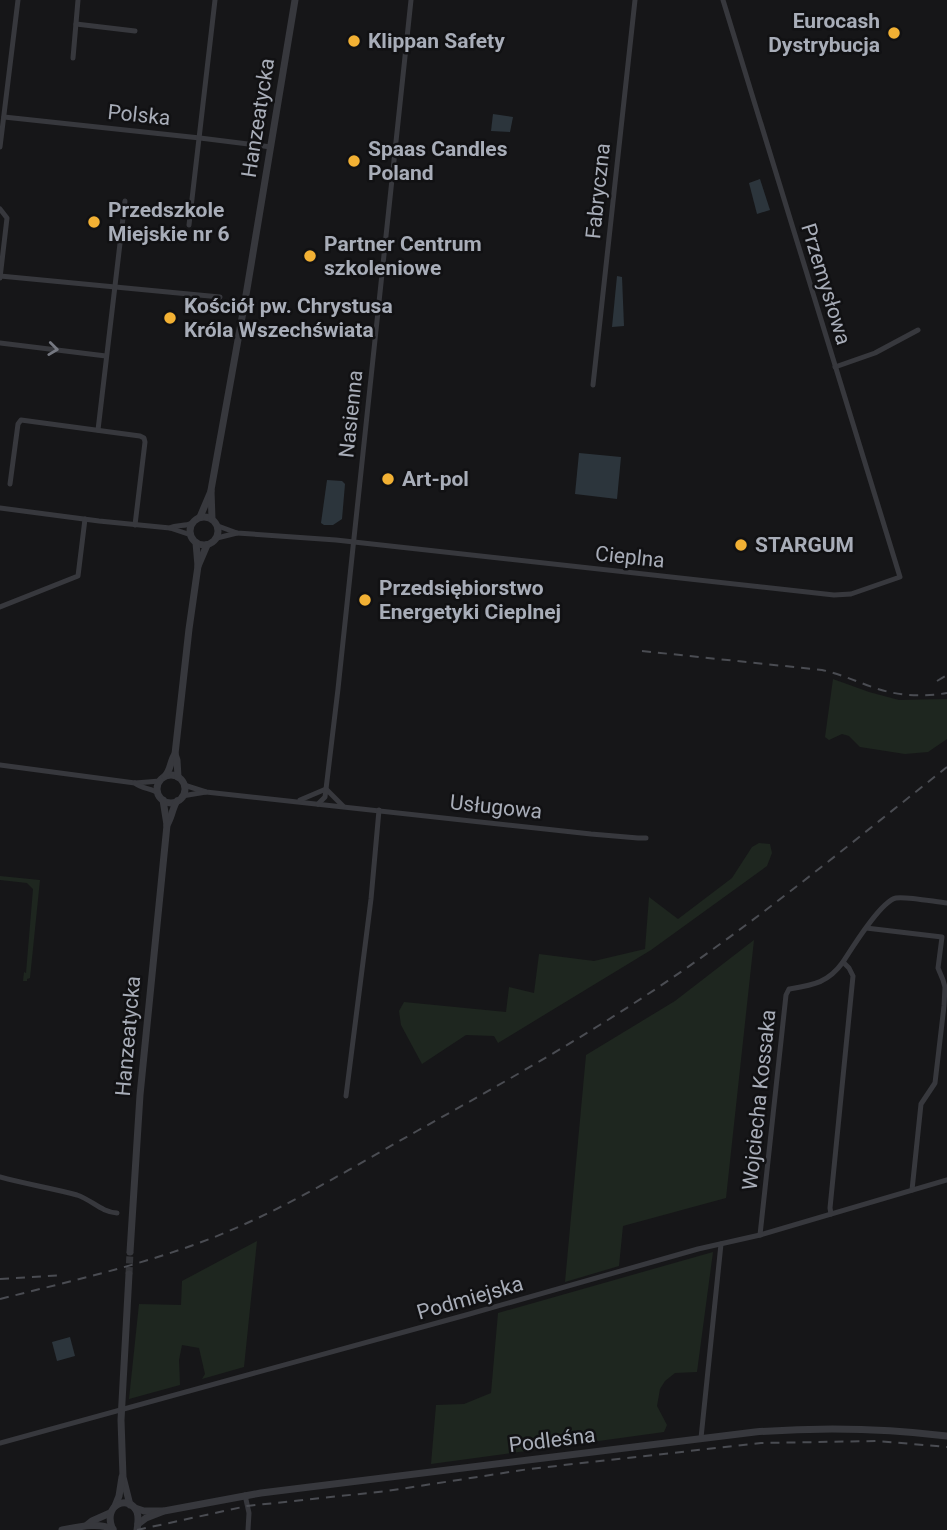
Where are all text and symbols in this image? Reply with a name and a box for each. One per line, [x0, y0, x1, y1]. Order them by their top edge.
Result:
place label: Eurocash Dystrybucja [768, 9, 880, 57]
marker: Eurocash Dystrybucja [886, 25, 902, 41]
place label: Klippan Safety [368, 29, 505, 53]
marker: Klippan Safety [346, 33, 362, 49]
street label: Hanzeatycka [237, 57, 279, 179]
street label: Polska [106, 100, 172, 130]
place label: Spaas Candles Poland [368, 137, 508, 185]
street label: Fabryczna [581, 142, 615, 240]
marker: Spaas Candles Poland [346, 153, 362, 169]
place label: Przedszkole Miejskie nr 6 [108, 198, 230, 246]
marker: Przedszkole Miejskie nr 6 [86, 214, 102, 230]
street label: Przemysłowa [796, 220, 856, 348]
place label: Partner Centrum szkoleniowe [324, 232, 482, 280]
marker: Partner Centrum szkoleniowe [302, 248, 318, 264]
place label: Kościół pw. Chrystusa Króla Wszechświata [184, 294, 393, 342]
marker: Kościół pw. Chrystusa Króla Wszechświata [162, 310, 178, 326]
one-way arrow [47, 342, 59, 357]
street label: Nasienna [334, 369, 368, 459]
place label: Art-pol [402, 467, 469, 491]
marker: Art-pol [380, 471, 396, 487]
place label: STARGUM [755, 533, 854, 557]
marker: STARGUM [733, 537, 749, 553]
street label: Cieplna [594, 541, 666, 573]
place label: Przedsiębiorstwo Energetyki Cieplnej [379, 576, 561, 624]
marker: Przedsiębiorstwo Energetyki Cieplnej [357, 592, 373, 608]
street label: Usługowa [449, 790, 543, 824]
street label: Hanzeatycka [111, 975, 145, 1097]
street label: Wojciecha Kossaka [738, 1008, 780, 1192]
street label: Podmiejska [414, 1271, 526, 1325]
street label: Podleśna [507, 1423, 597, 1457]

